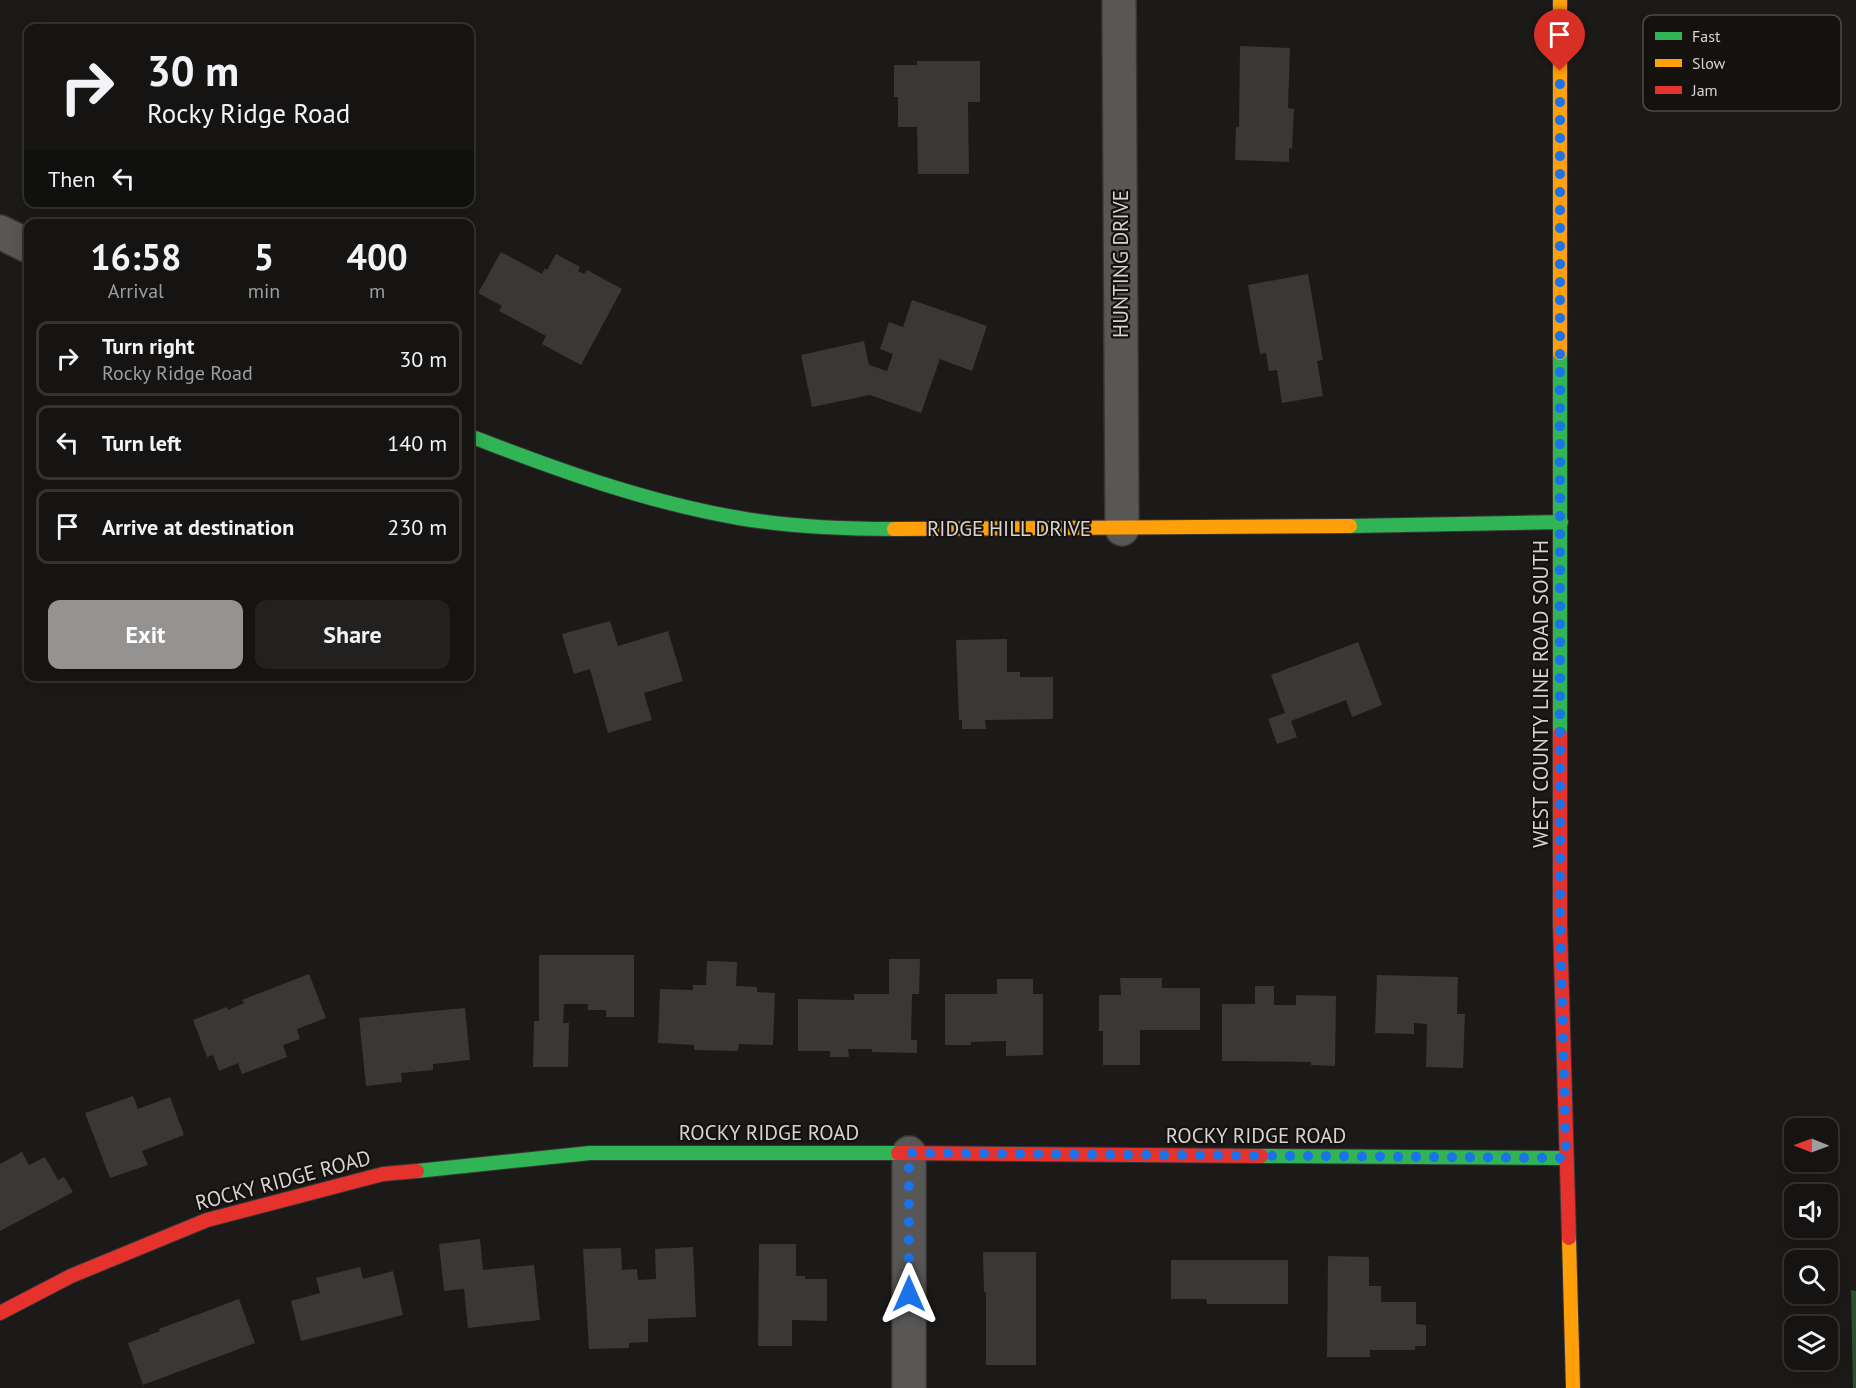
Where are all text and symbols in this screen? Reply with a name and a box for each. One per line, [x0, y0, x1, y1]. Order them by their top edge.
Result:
pin [1534, 9, 1585, 71]
legend [1643, 15, 1841, 111]
icon: arrive [1543, 18, 1576, 51]
text: Fast [1692, 26, 1721, 46]
text: 30 m [147, 43, 239, 98]
icon: right [48, 48, 126, 126]
text: Slow [1692, 53, 1726, 73]
text: Jam [1691, 80, 1718, 100]
text: Rocky Ridge Road [147, 96, 350, 130]
icon: left [107, 162, 140, 195]
text: Then [48, 165, 95, 193]
street label: HUNTING DRIVE [1107, 190, 1134, 338]
text: 16:58 [90, 233, 182, 280]
text: 5 [254, 233, 274, 280]
text: 400 [347, 233, 408, 280]
text: Arrival [108, 278, 164, 304]
text: min [248, 278, 280, 304]
text: m [369, 278, 385, 304]
text: Turn right [102, 332, 194, 360]
icon: right [51, 342, 84, 375]
text: 30 m [399, 345, 447, 373]
text: Rocky Ridge Road [102, 360, 253, 386]
icon: left [51, 426, 84, 459]
text: Turn left [102, 429, 182, 457]
text: 140 m [387, 429, 447, 457]
icon: arrive [51, 510, 84, 543]
text: Arrive at destination [102, 513, 294, 541]
text: 230 m [387, 513, 447, 541]
street label: RIDGE HILL DRIVE [927, 515, 1091, 542]
street label: WEST COUNTY LINE ROAD SOUTH [1527, 540, 1554, 848]
button: Exit [48, 600, 243, 669]
button: Share [255, 600, 450, 669]
north arrow [1784, 1118, 1838, 1172]
map controls [1784, 1118, 1838, 1370]
street label: ROCKY RIDGE ROAD [679, 1119, 859, 1146]
street label: ROCKY RIDGE ROAD [1166, 1122, 1346, 1149]
street label: ROCKY RIDGE ROAD [192, 1144, 374, 1216]
button: sound [1784, 1184, 1838, 1238]
button: search [1784, 1250, 1838, 1304]
position arrow [877, 1262, 941, 1326]
button: layers [1784, 1316, 1838, 1370]

